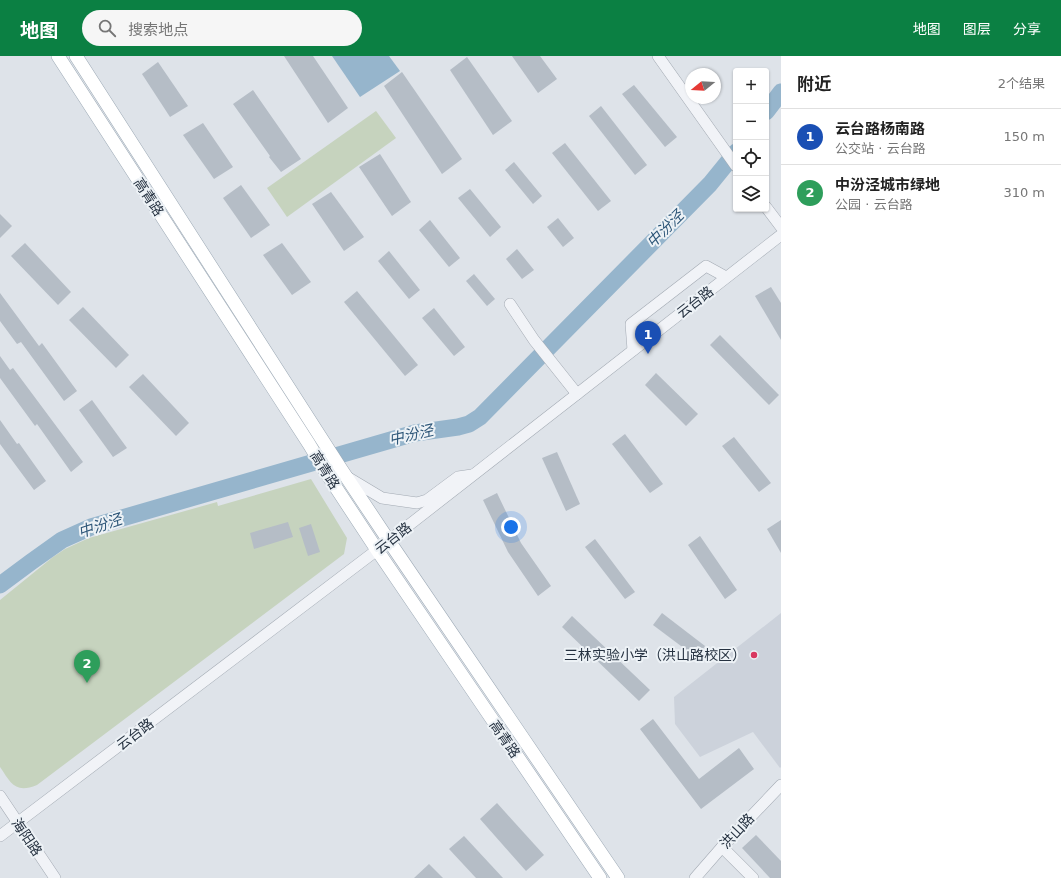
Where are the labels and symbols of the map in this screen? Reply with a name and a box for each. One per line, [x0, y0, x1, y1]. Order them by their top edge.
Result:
north arrow [685, 68, 721, 104]
street label: 高青路 [131, 175, 167, 219]
water label: 中汾泾 [643, 205, 689, 251]
street label: 云台路 [674, 283, 716, 321]
pin: 1 [635, 321, 661, 354]
water label: 中汾泾 [387, 421, 437, 449]
street label: 高青路 [307, 448, 343, 492]
water label: 中汾泾 [76, 510, 126, 542]
your location [501, 517, 521, 537]
street label: 云台路 [372, 519, 414, 557]
place label: 三林实验小学（洪山路校区） [564, 647, 746, 663]
pin: 2 [74, 650, 100, 683]
marker: 三林实验小学（洪山路校区） [749, 650, 759, 660]
street label: 云台路 [113, 715, 157, 753]
street label: 高青路 [487, 717, 523, 761]
street label: 洪山路 [717, 810, 757, 852]
street label: 海阳路 [9, 815, 45, 859]

